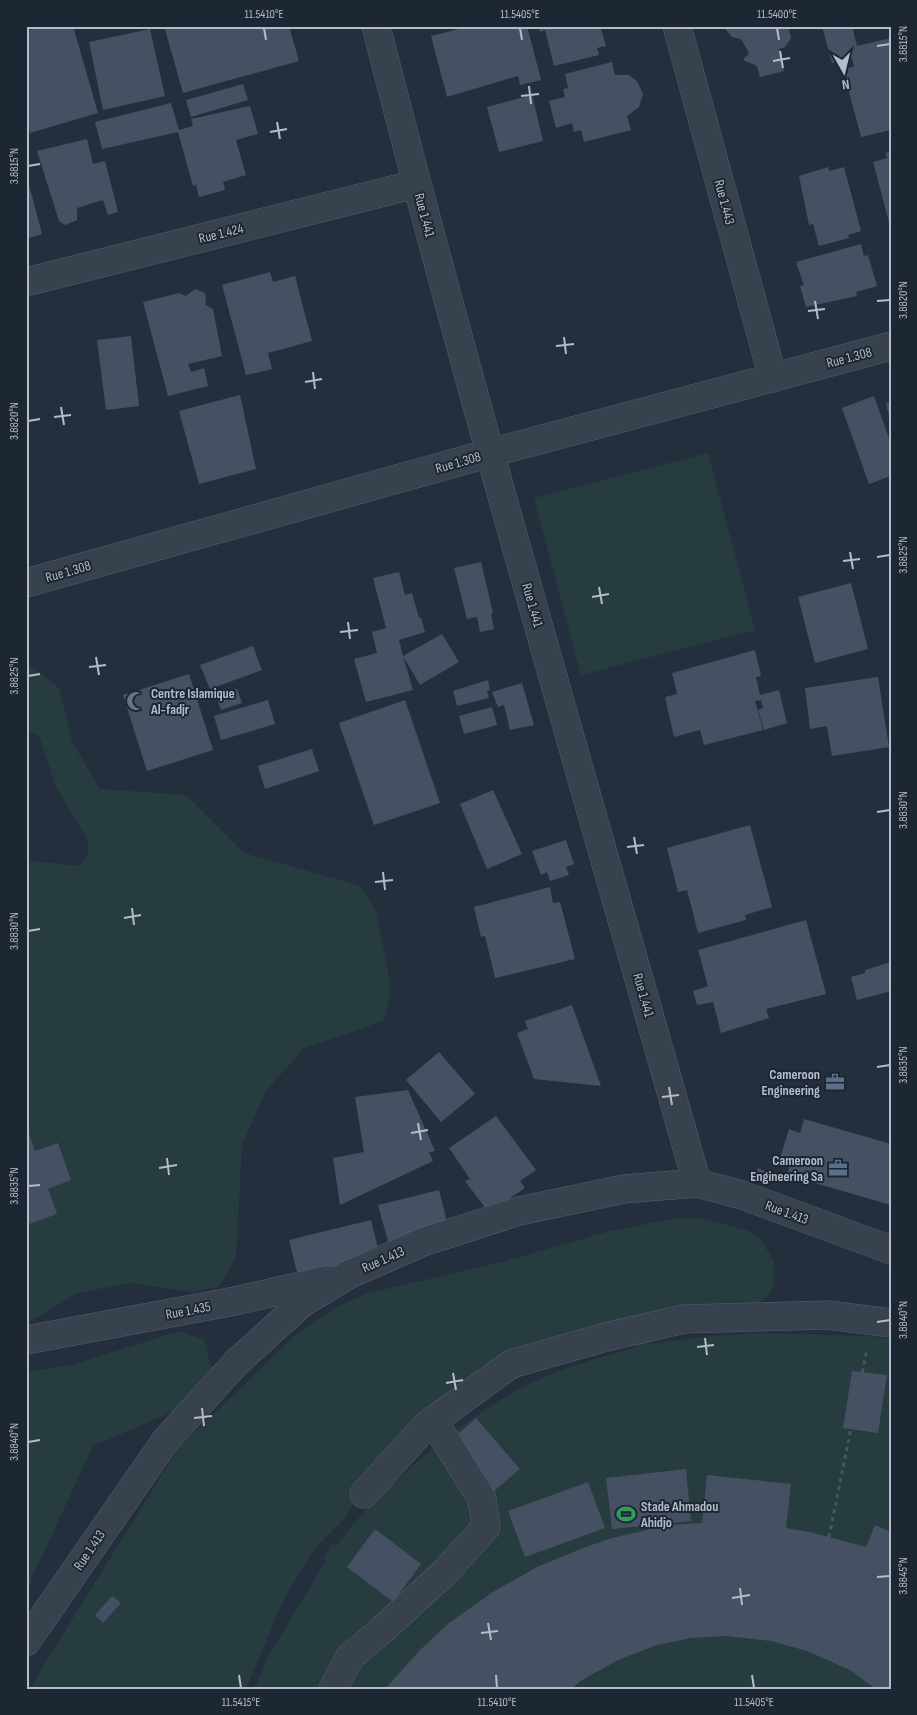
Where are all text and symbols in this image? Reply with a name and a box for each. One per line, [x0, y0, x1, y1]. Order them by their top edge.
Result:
text: 11.5410°E [245, 7, 284, 22]
text: 11.5405°E [500, 7, 540, 22]
text: 11.5400°E [757, 7, 797, 22]
text: 3.8815°N [896, 26, 911, 62]
north arrow [820, 48, 870, 98]
text: N [841, 75, 851, 93]
text: 3.8815°N [7, 148, 22, 184]
street label: Rue 1.443 [710, 178, 739, 227]
street label: Rue 1.441 [411, 191, 439, 239]
street label: Rue 1.424 [197, 220, 245, 247]
text: 3.8820°N [896, 281, 911, 319]
street label: Rue 1.308 [825, 343, 874, 372]
text: 3.8820°N [7, 402, 22, 440]
street label: Rue 1.308 [434, 448, 483, 477]
text: 3.8825°N [896, 536, 911, 574]
street label: Rue 1.308 [44, 557, 93, 586]
street label: Rue 1.441 [518, 581, 547, 629]
text: 3.8825°N [7, 657, 22, 695]
place label: Centre Islamique Al-fadjr [150, 685, 235, 718]
mosque icon: Centre Islamique Al-fadjr [125, 690, 147, 712]
text: 3.8830°N [896, 791, 911, 829]
text: 3.8830°N [7, 912, 22, 950]
street label: Rue 1.441 [629, 971, 658, 1019]
text: 3.8835°N [896, 1046, 911, 1084]
place label: Cameroon Engineering [761, 1066, 820, 1099]
office icon: Cameroon Engineering [824, 1071, 846, 1093]
place label: Cameroon Engineering Sa [750, 1152, 823, 1185]
office icon: Cameroon Engineering Sa [827, 1157, 849, 1179]
text: 3.8835°N [7, 1167, 22, 1205]
street label: Rue 1.413 [763, 1197, 811, 1228]
street label: Rue 1.413 [359, 1243, 407, 1276]
street label: Rue 1.435 [164, 1298, 212, 1323]
text: 3.8840°N [896, 1301, 911, 1339]
text: 3.8840°N [7, 1423, 22, 1461]
place label: Stade Ahmadou Ahidjo [640, 1498, 718, 1531]
sports icon: Stade Ahmadou Ahidjo [615, 1503, 637, 1525]
street label: Rue 1.413 [70, 1527, 109, 1574]
text: 3.8845°N [896, 1557, 911, 1595]
text: 11.5415°E [222, 1695, 260, 1710]
text: 11.5410°E [478, 1695, 517, 1710]
text: 11.5405°E [734, 1695, 774, 1710]

